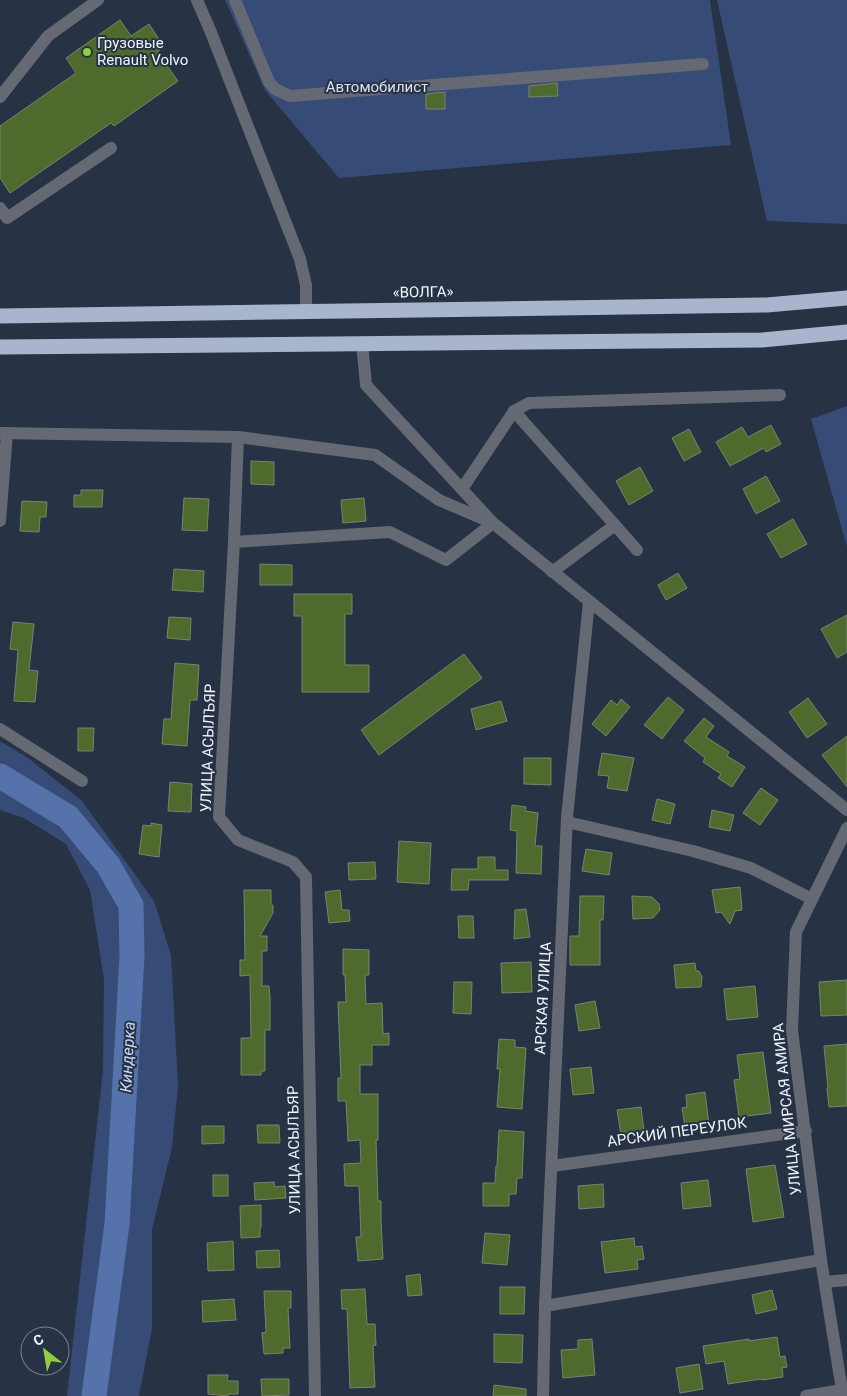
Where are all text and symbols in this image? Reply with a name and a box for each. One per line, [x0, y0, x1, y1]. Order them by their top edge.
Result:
place label: Грузовые Renault Volvo [97, 34, 188, 69]
marker: Грузовые Renault Volvo [81, 46, 93, 58]
park label: Автомобилист [326, 78, 428, 96]
street label: «ВОЛГА» [392, 282, 454, 302]
street label: УЛИЦА АСЫЛЪЯР [197, 683, 219, 813]
street label: АРСКАЯ УЛИЦА [531, 941, 555, 1055]
water label: Киндерка [116, 1021, 139, 1093]
street label: УЛИЦА МИРСАЯ АМИРА [769, 1022, 805, 1196]
street label: УЛИЦА АСЫЛЪЯР [284, 1086, 304, 1214]
street label: АРСКИЙ ПЕРЕУЛОК [606, 1113, 748, 1151]
north arrow [20, 1326, 70, 1376]
text: С [30, 1331, 46, 1349]

